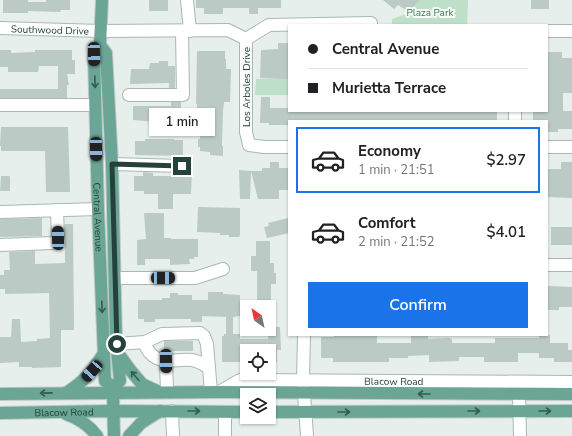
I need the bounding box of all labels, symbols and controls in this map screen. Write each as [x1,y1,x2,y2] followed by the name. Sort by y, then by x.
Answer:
[406,6,455,20] park label: Plaza Park
[11,22,89,39] street label: Southwood Drive
[332,39,439,59] text: Central Avenue
[88,42,100,66] car
[240,47,254,127] street label: Los Arboles Drive
[91,75,98,88] one-way arrow
[332,78,446,98] text: Murietta Terrace
[149,108,215,136] callout: 1 min
[165,113,199,131] text: 1 min
[90,137,102,161] car
[358,141,421,161] text: Economy
[310,142,346,178] icon: car
[486,150,526,170] text: $2.97
[173,157,191,175] route end
[358,161,434,179] text: 1 min · 21:51
[89,182,106,252] street label: Central Avenue
[358,213,415,233] text: Comfort
[310,214,346,250] icon: car
[486,222,526,242] text: $4.01
[52,226,64,250] car
[358,233,434,251] text: 2 min · 21:52
[151,272,175,284] car
[308,282,528,328] button: Confirm
[98,300,106,313] one-way arrow
[240,300,276,336] north arrow
[240,300,276,424] map controls
[108,335,126,353] route start
[240,344,276,380] button: locate
[160,349,172,373] car
[80,358,104,384] car
[130,371,140,381] one-way arrow
[364,375,424,389] street label: Blacow Road
[240,388,276,424] button: layers
[40,389,53,397] one-way arrow
[418,390,431,398] one-way arrow
[34,405,94,420] street label: Blacow Road
[187,407,200,415] one-way arrow
[467,407,480,415] one-way arrow
[538,407,551,415] one-way arrow
[337,408,350,416] one-way arrow

